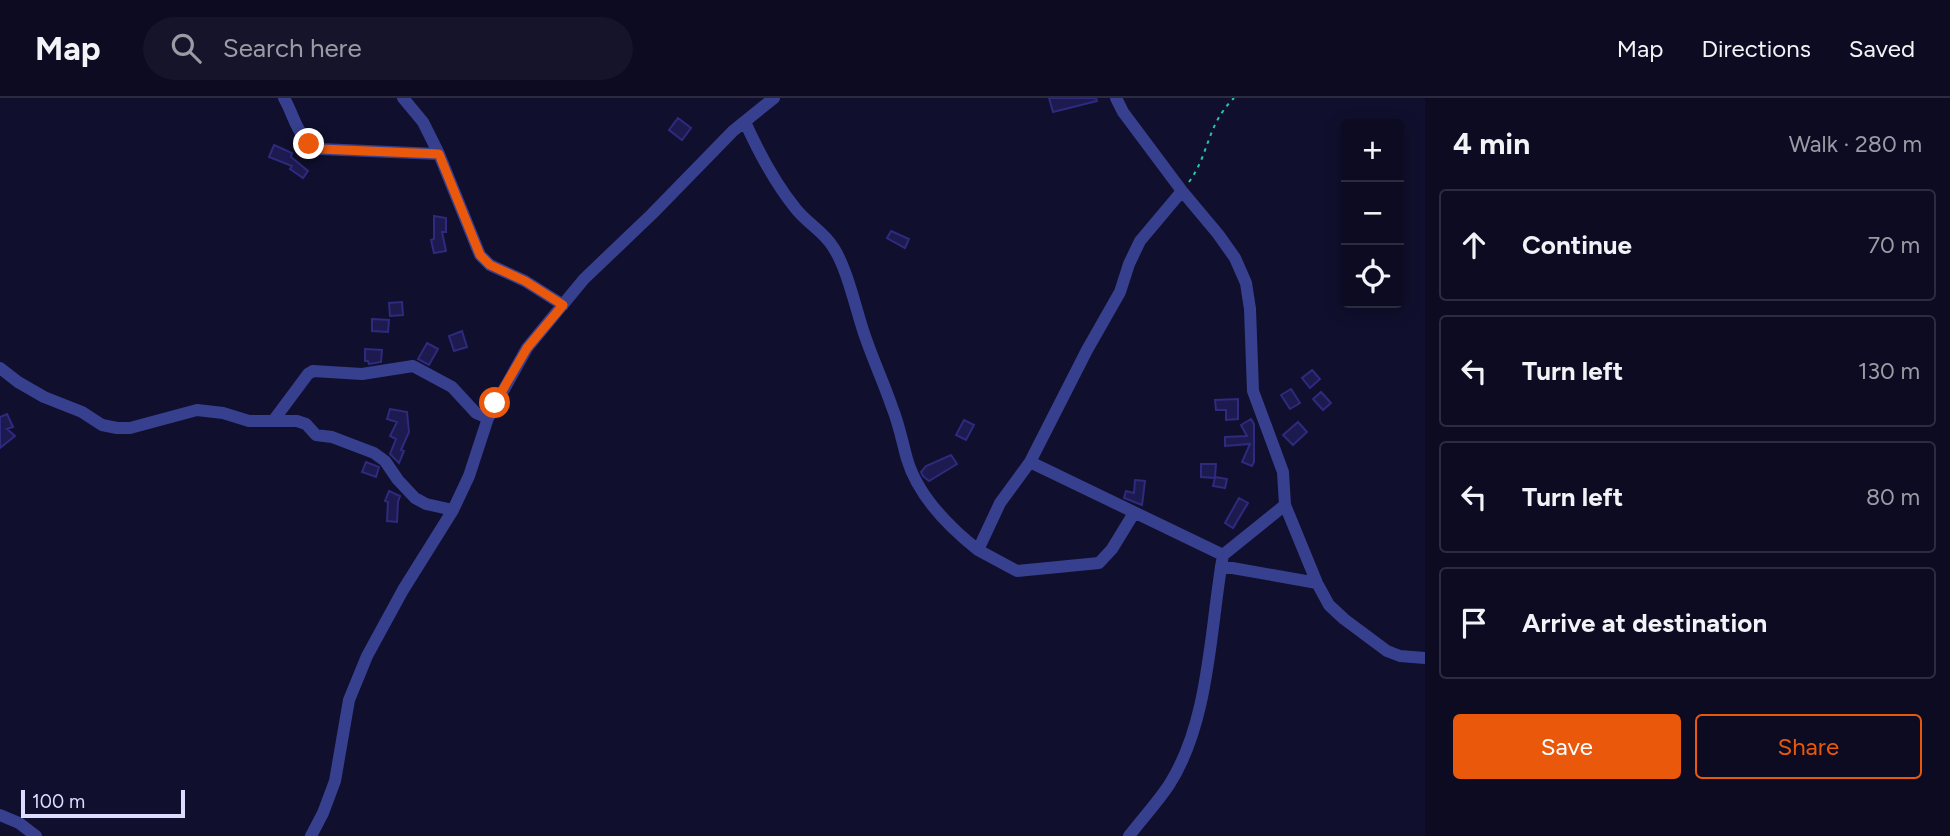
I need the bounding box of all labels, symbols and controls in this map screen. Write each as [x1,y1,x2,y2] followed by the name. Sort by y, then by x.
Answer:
[143,17,633,80] search box
[35,29,101,68] text: Map
[167,29,205,67] icon: search
[223,32,362,64] text: Search here
[1617,34,1663,63] text: Map
[1701,34,1811,63] text: Directions
[1849,34,1915,63] text: Saved
[1341,119,1404,308] map controls
[1341,119,1404,182] button: +
[1453,125,1530,162] text: 4 min
[293,128,324,159] route end
[1789,130,1922,158] text: Walk · 280 m
[1341,182,1404,245] button: −
[1455,226,1493,264] icon: ahead
[1522,229,1632,261] text: Continue
[1868,231,1920,259] text: 70 m
[1341,245,1404,308] button: locate
[1455,352,1493,390] icon: left
[1522,355,1623,387] text: Turn left
[1858,357,1920,385] text: 130 m
[479,387,510,418] route start
[1455,478,1493,516] icon: left
[1522,481,1623,513] text: Turn left
[1866,483,1920,511] text: 80 m
[1455,604,1493,642] icon: arrive
[1522,607,1767,639] text: Arrive at destination
[1453,714,1681,779] button: Save
[1695,714,1922,779] button: Share
[21,787,186,819] scale bar
[32,790,85,813] text: 100 m

